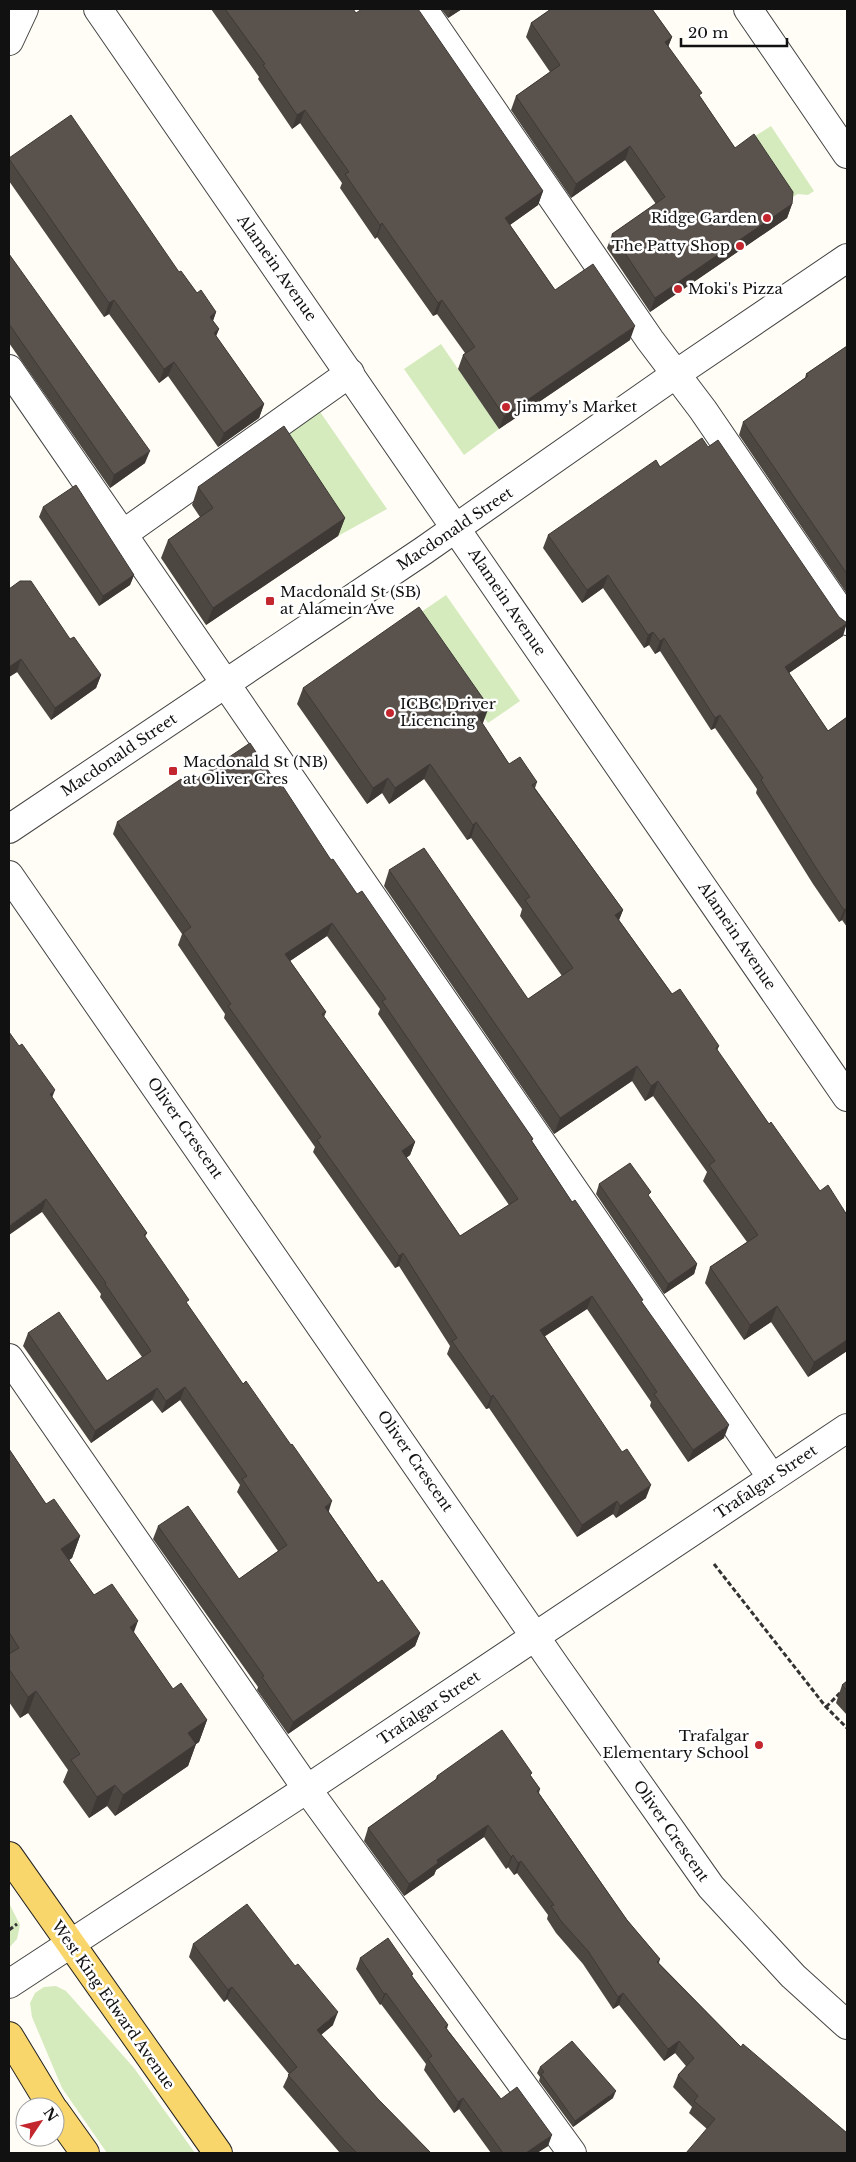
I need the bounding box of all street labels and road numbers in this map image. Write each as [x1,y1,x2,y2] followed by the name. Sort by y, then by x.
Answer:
[233,210,321,325] street label: Alamein Avenue
[393,483,517,574] street label: Macdonald Street
[464,543,550,659] street label: Alamein Avenue
[57,709,181,800] street label: Macdonald Street
[694,877,780,993] street label: Alamein Avenue
[143,1073,228,1182] street label: Oliver Crescent
[373,1406,458,1515] street label: Oliver Crescent
[711,1440,821,1523] street label: Trafalgar Street
[374,1666,484,1749] street label: Trafalgar Street
[629,1776,714,1885] street label: Oliver Crescent
[47,1916,179,2093] street label: West King Edward Avenue

